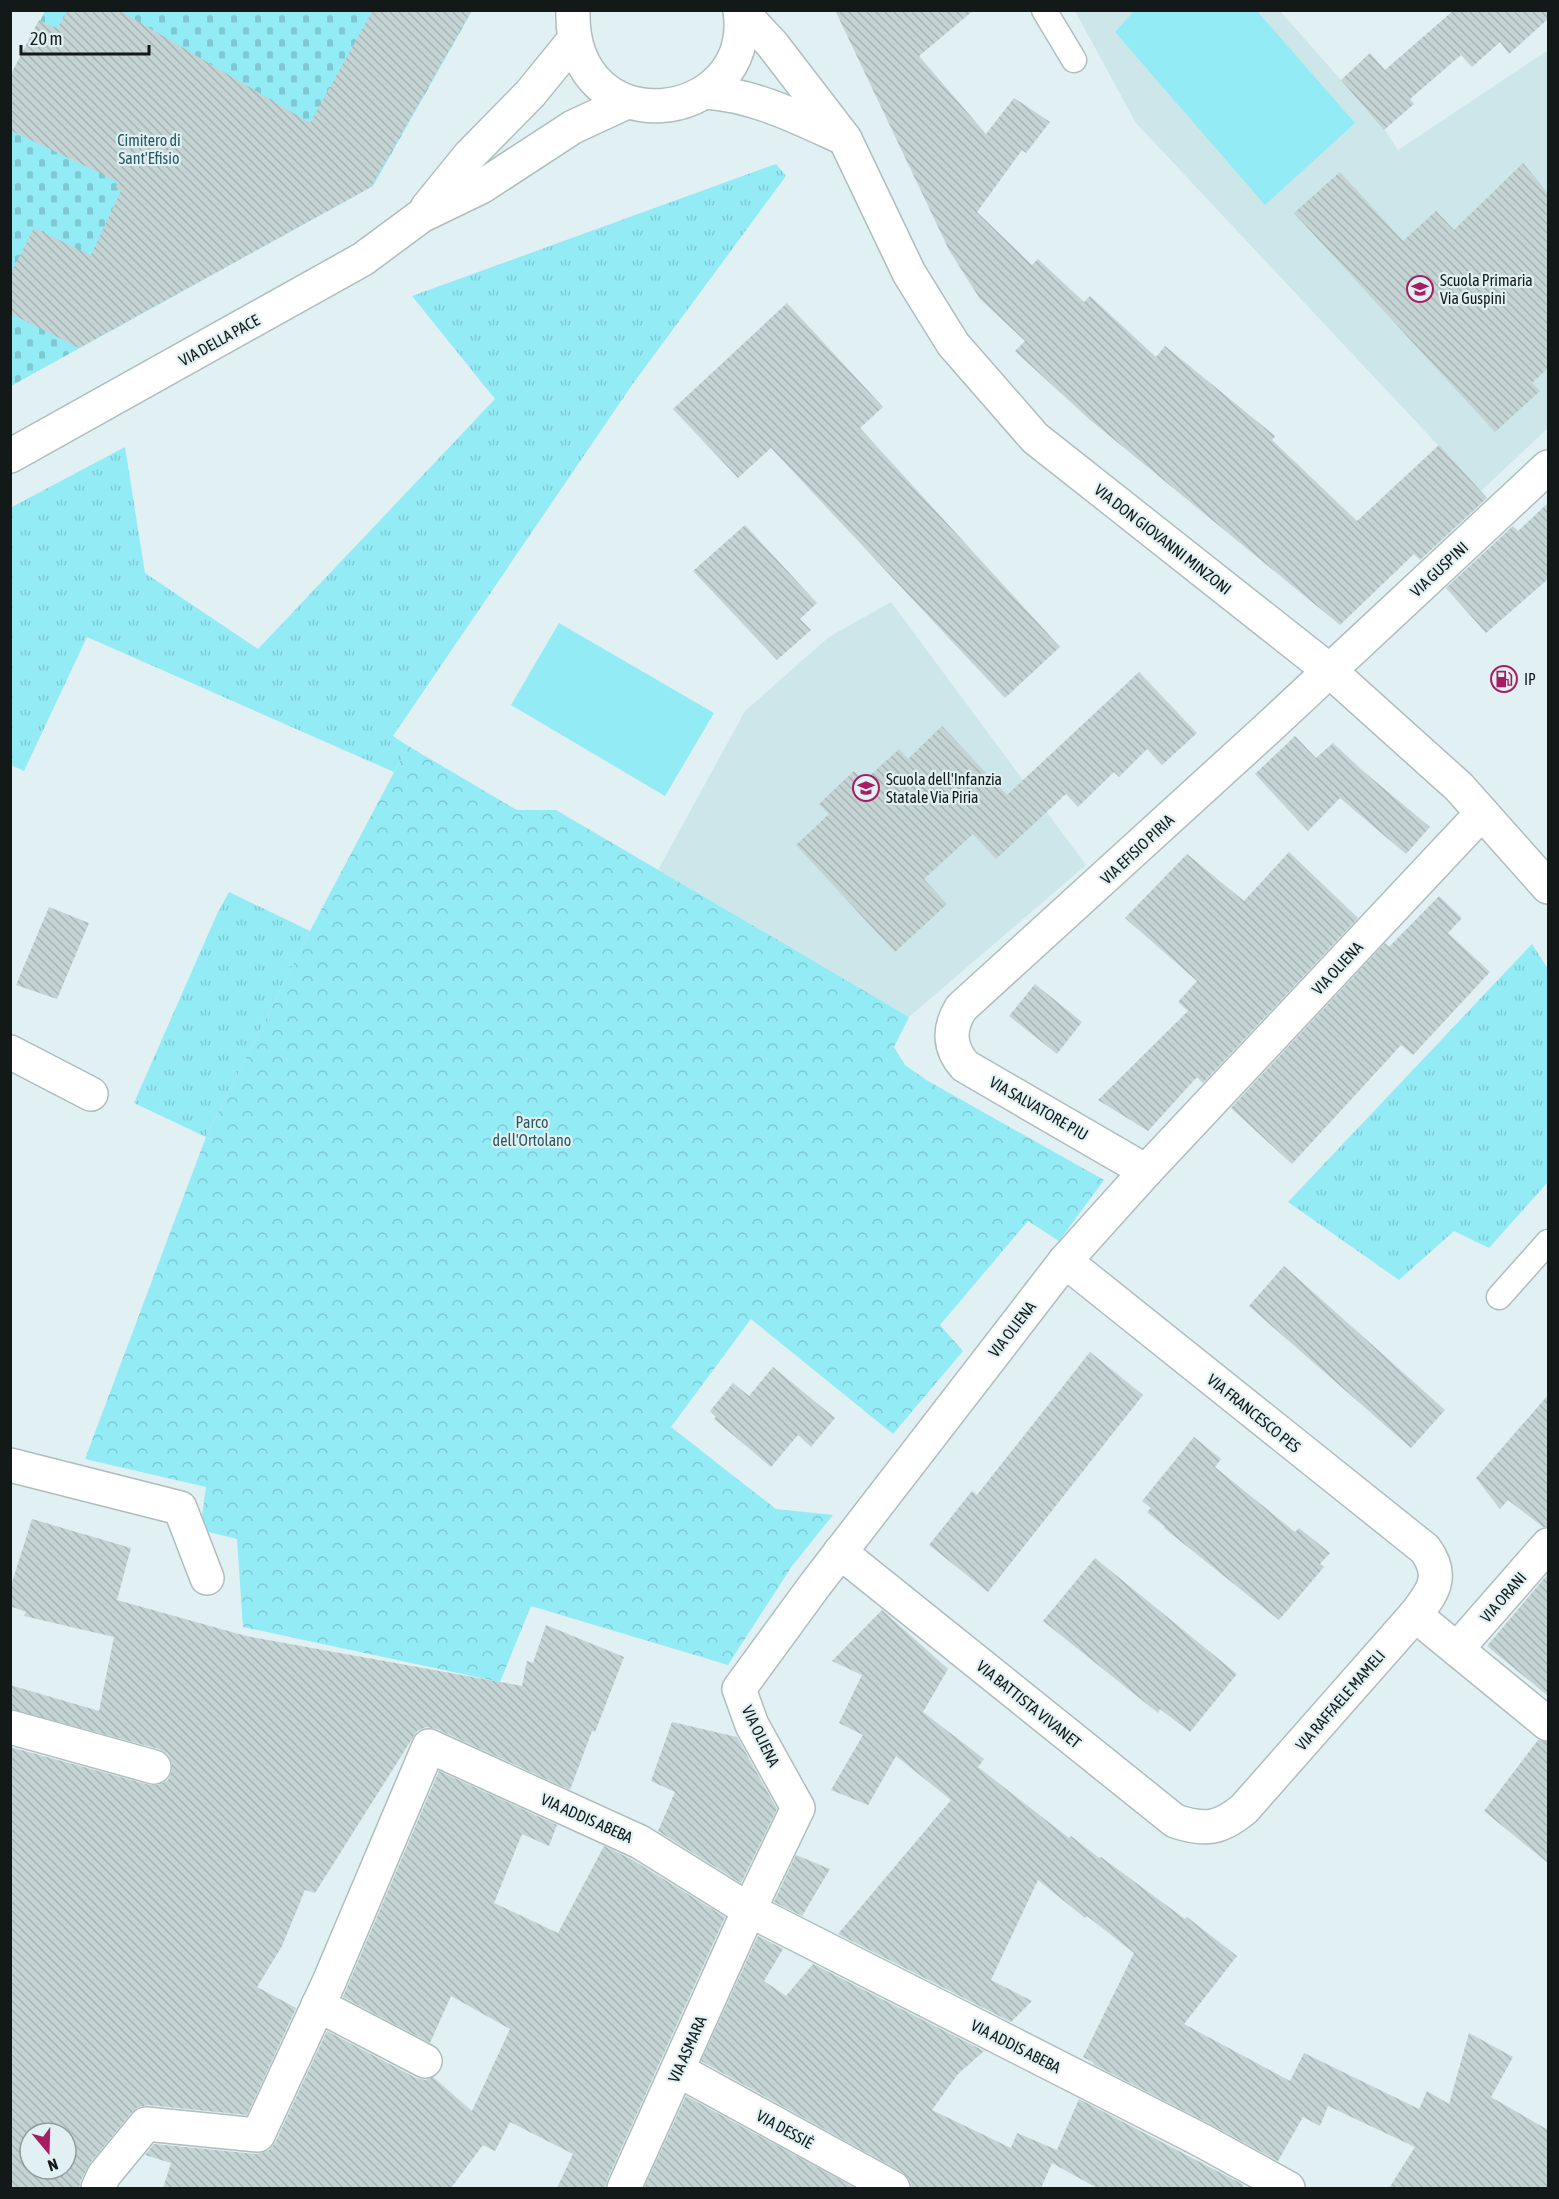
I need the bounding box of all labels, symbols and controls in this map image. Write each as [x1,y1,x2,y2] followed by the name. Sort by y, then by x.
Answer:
[21,18,148,56] scale bar
[30,28,62,49] text: 20 m
[117,131,181,167] park label: Cimitero di Sant'Efisio
[1440,271,1533,308] place label: Scuola Primaria Via Guspini
[1405,274,1435,304] school or university icon: Scuola Primaria Via Guspini
[176,310,263,369] street label: VIA DELLA PACE
[1091,480,1235,598] street label: VIA DON GIOVANNI MINZONI
[1407,538,1471,600] street label: VIA GUSPINI
[1489,664,1519,694] fuel station icon: IP
[1524,670,1536,688] place label: IP
[886,770,1002,806] place label: Scuola dell'Infanzia Statale Via Piria
[851,773,881,803] school or university icon: Scuola dell'Infanzia Statale Via Piria
[1097,810,1177,887] street label: VIA EFISIO PIRIA
[1308,938,1366,998] street label: VIA OLIENA
[986,1072,1092,1144] street label: VIA SALVATORE PIU
[493,1113,571,1149] park label: Parco dell'Ortolano
[985,1297,1039,1360] street label: VIA OLIENA
[1204,1370,1304,1456] street label: VIA FRANCESCO PES
[1476,1568,1530,1626] street label: VIA ORANI
[1292,1646,1388,1754] street label: VIA RAFFAELE MAMELI
[973,1657,1085,1751] street label: VIA BATTISTA VIVANET
[739,1703,784,1770] street label: VIA OLIENA
[538,1790,636,1846] street label: VIA ADDIS ABEBA
[664,2013,710,2085] street label: VIA ASMARA
[968,2016,1064,2076] street label: VIA ADDIS ABEBA
[753,2106,817,2152] street label: VIA DESSIÈ
[18,2121,78,2181] north arrow
[45,2155,60,2175] text: N

